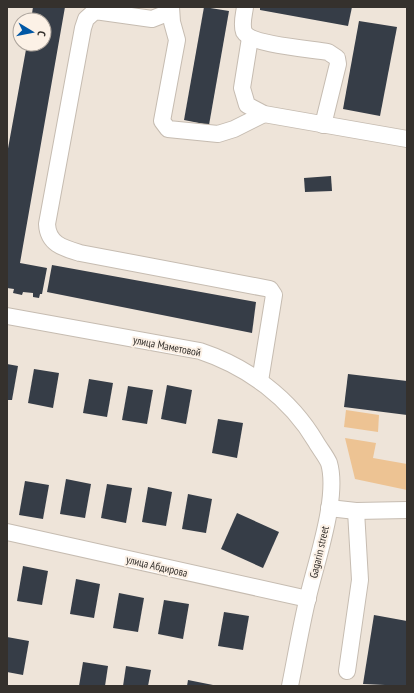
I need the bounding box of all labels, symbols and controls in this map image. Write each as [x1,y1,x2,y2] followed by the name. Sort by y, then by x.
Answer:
[12,12,52,52] north arrow
[35,30,49,37] text: С
[132,333,202,359] street label: улица Маметовой
[306,524,332,580] street label: Gagarin street
[125,552,189,580] street label: улица Абдирова

